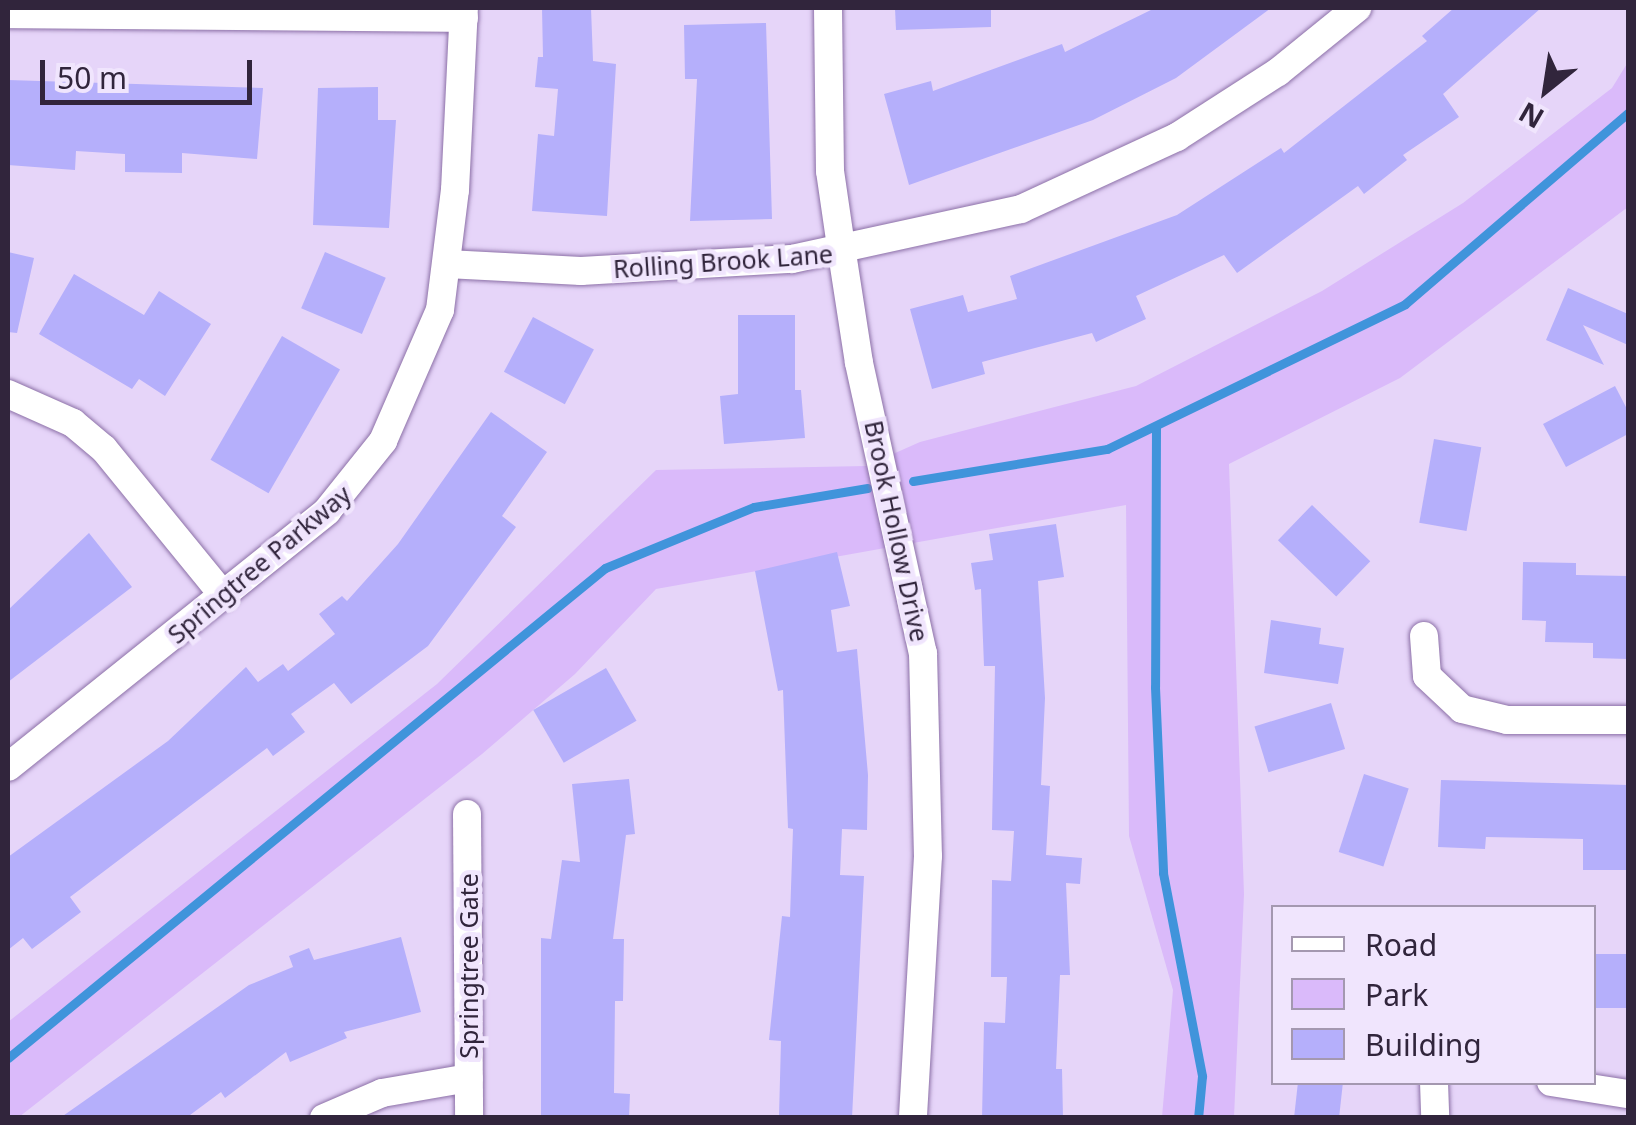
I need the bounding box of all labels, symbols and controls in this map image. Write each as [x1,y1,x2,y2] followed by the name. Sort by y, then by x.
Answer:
[45,40,258,102] scale bar
[1496,40,1596,140] north arrow
[57,57,127,98] text: 50 m
[1512,94,1550,138] text: N
[612,238,834,284] street label: Rolling Brook Lane
[859,418,935,644] street label: Brook Hollow Drive
[161,479,357,649] street label: Springtree Parkway
[453,873,483,1059] street label: Springtree Gate
[1271,905,1596,1085] legend
[1365,924,1437,965] text: Road
[1365,974,1428,1015] text: Park
[1365,1024,1482,1065] text: Building

